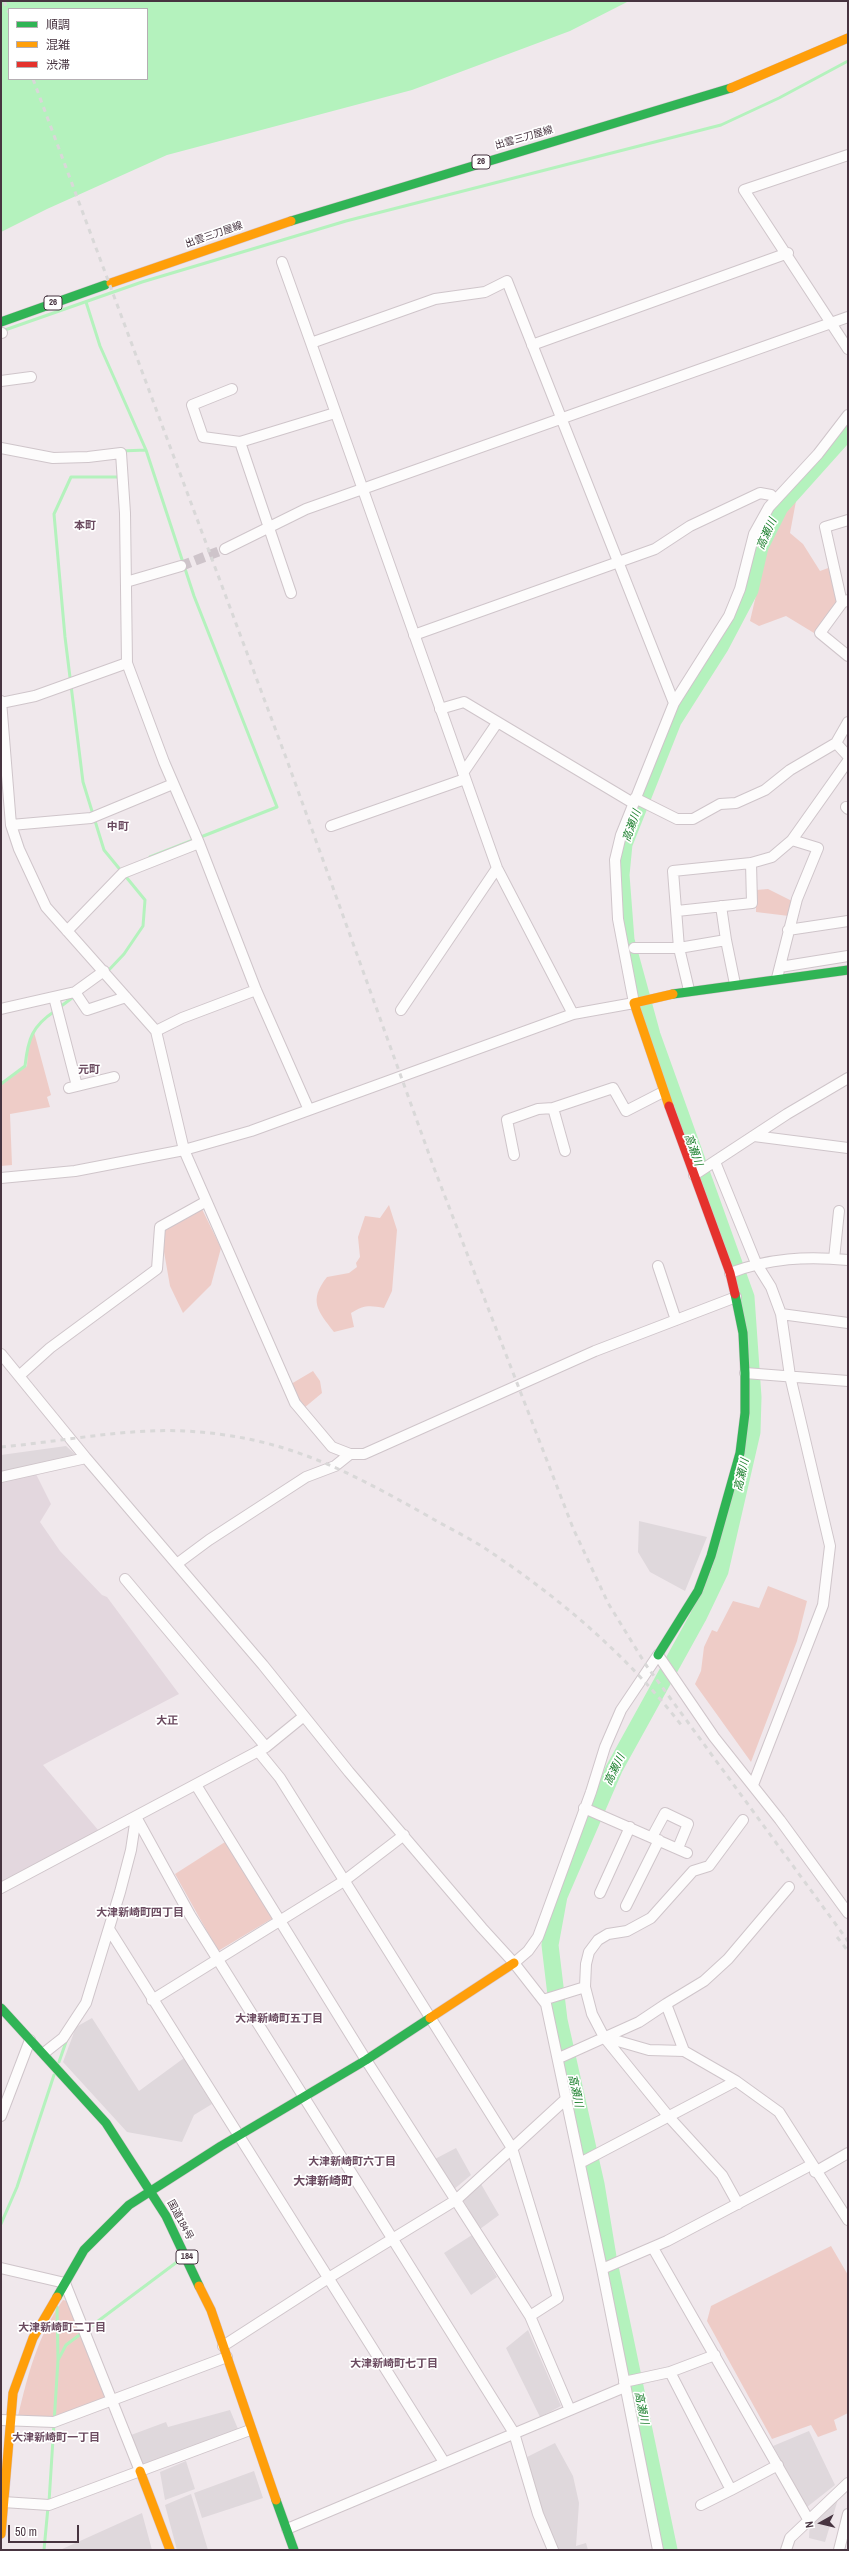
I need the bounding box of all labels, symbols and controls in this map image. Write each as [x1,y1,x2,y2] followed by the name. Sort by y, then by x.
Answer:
[8,8,148,80] legend
[46,17,70,33] text: 順調
[46,37,70,53] text: 混雑
[46,57,70,73] text: 渋滞
[494,124,554,152] street label: 出雲三刀屋線
[472,155,490,169] road number: 26
[184,220,244,250] street label: 出雲三刀屋線
[44,296,62,310] road number: 26
[754,516,780,552] water label: 高瀬川
[74,519,96,533] district label: 本町
[620,808,644,844] water label: 高瀬川
[107,820,129,834] district label: 中町
[78,1063,100,1077] district label: 元町
[681,1132,705,1168] water label: 高瀬川
[732,1457,752,1493] water label: 高瀬川
[156,1714,178,1728] district label: 大正
[602,1752,628,1788] water label: 高瀬川
[96,1906,184,1920] district label: 大津新崎町四丁目
[235,2012,323,2026] district label: 大津新崎町五丁目
[565,2073,585,2109] water label: 高瀬川
[308,2155,396,2169] district label: 大津新崎町六丁目
[293,2175,353,2189] district label: 大津新崎町
[164,2198,196,2242] street label: 国道184号
[176,2250,198,2264] road number: 184
[18,2321,106,2335] district label: 大津新崎町二丁目
[350,2357,438,2371] district label: 大津新崎町七丁目
[631,2391,651,2425] water label: 高瀬川
[12,2431,100,2445] district label: 大津新崎町一丁目
[801,2503,841,2543] north arrow
[10,2517,81,2543] scale bar
[802,2520,817,2529] text: N
[15,2524,37,2540] text: 50 m

